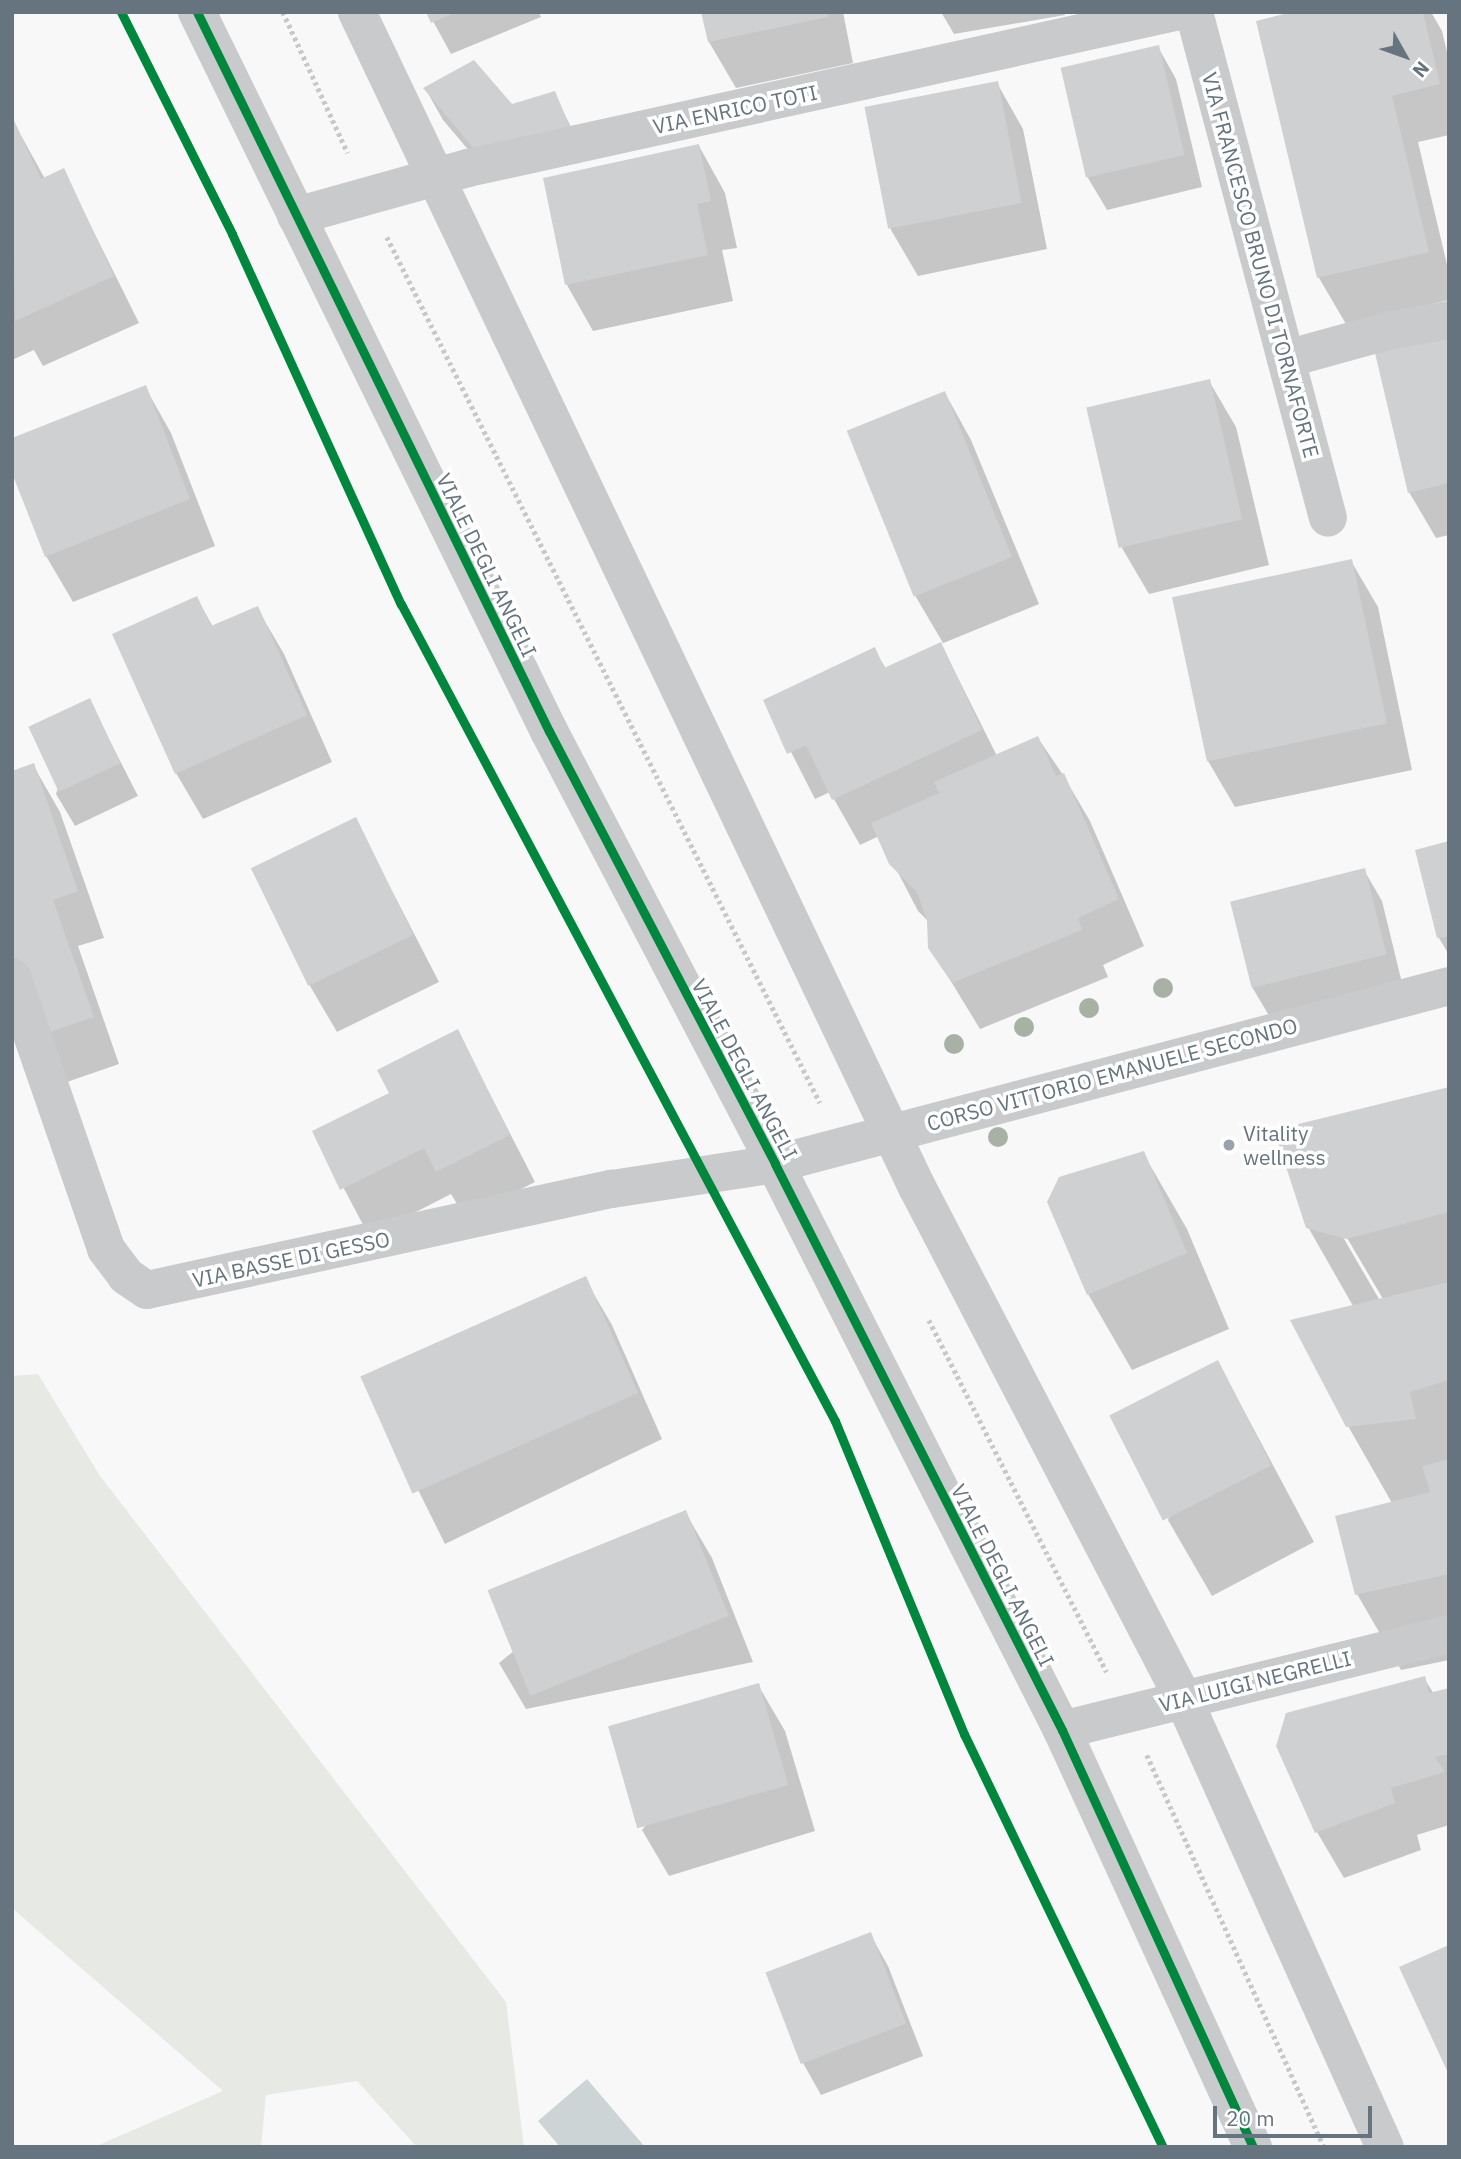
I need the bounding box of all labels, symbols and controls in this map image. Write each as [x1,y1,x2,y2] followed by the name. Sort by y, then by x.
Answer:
[1370,21,1440,91] north arrow
[1407,57,1435,82] text: N
[1197,69,1325,461] street label: VIA FRANCESCO BRUNO DI TORNAFORTE
[650,79,820,139] street label: VIA ENRICO TOTI
[432,469,542,661] street label: VIALE DEGLI ANGELI
[687,974,803,1164] street label: VIALE DEGLI ANGELI
[924,1012,1300,1136] street label: CORSO VITTORIO EMANUELE SECONDO
[1243,1120,1326,1170] place label: Vitality wellness
[1221,1137,1237,1153] marker: Vitality wellness
[190,1226,392,1292] street label: VIA BASSE DI GESSO
[946,1480,1060,1670] street label: VIALE DEGLI ANGELI
[1156,1645,1354,1717] street label: VIA LUIGI NEGRELLI
[1216,2092,1375,2136] scale bar
[1226,2104,1275,2132] text: 20 m

